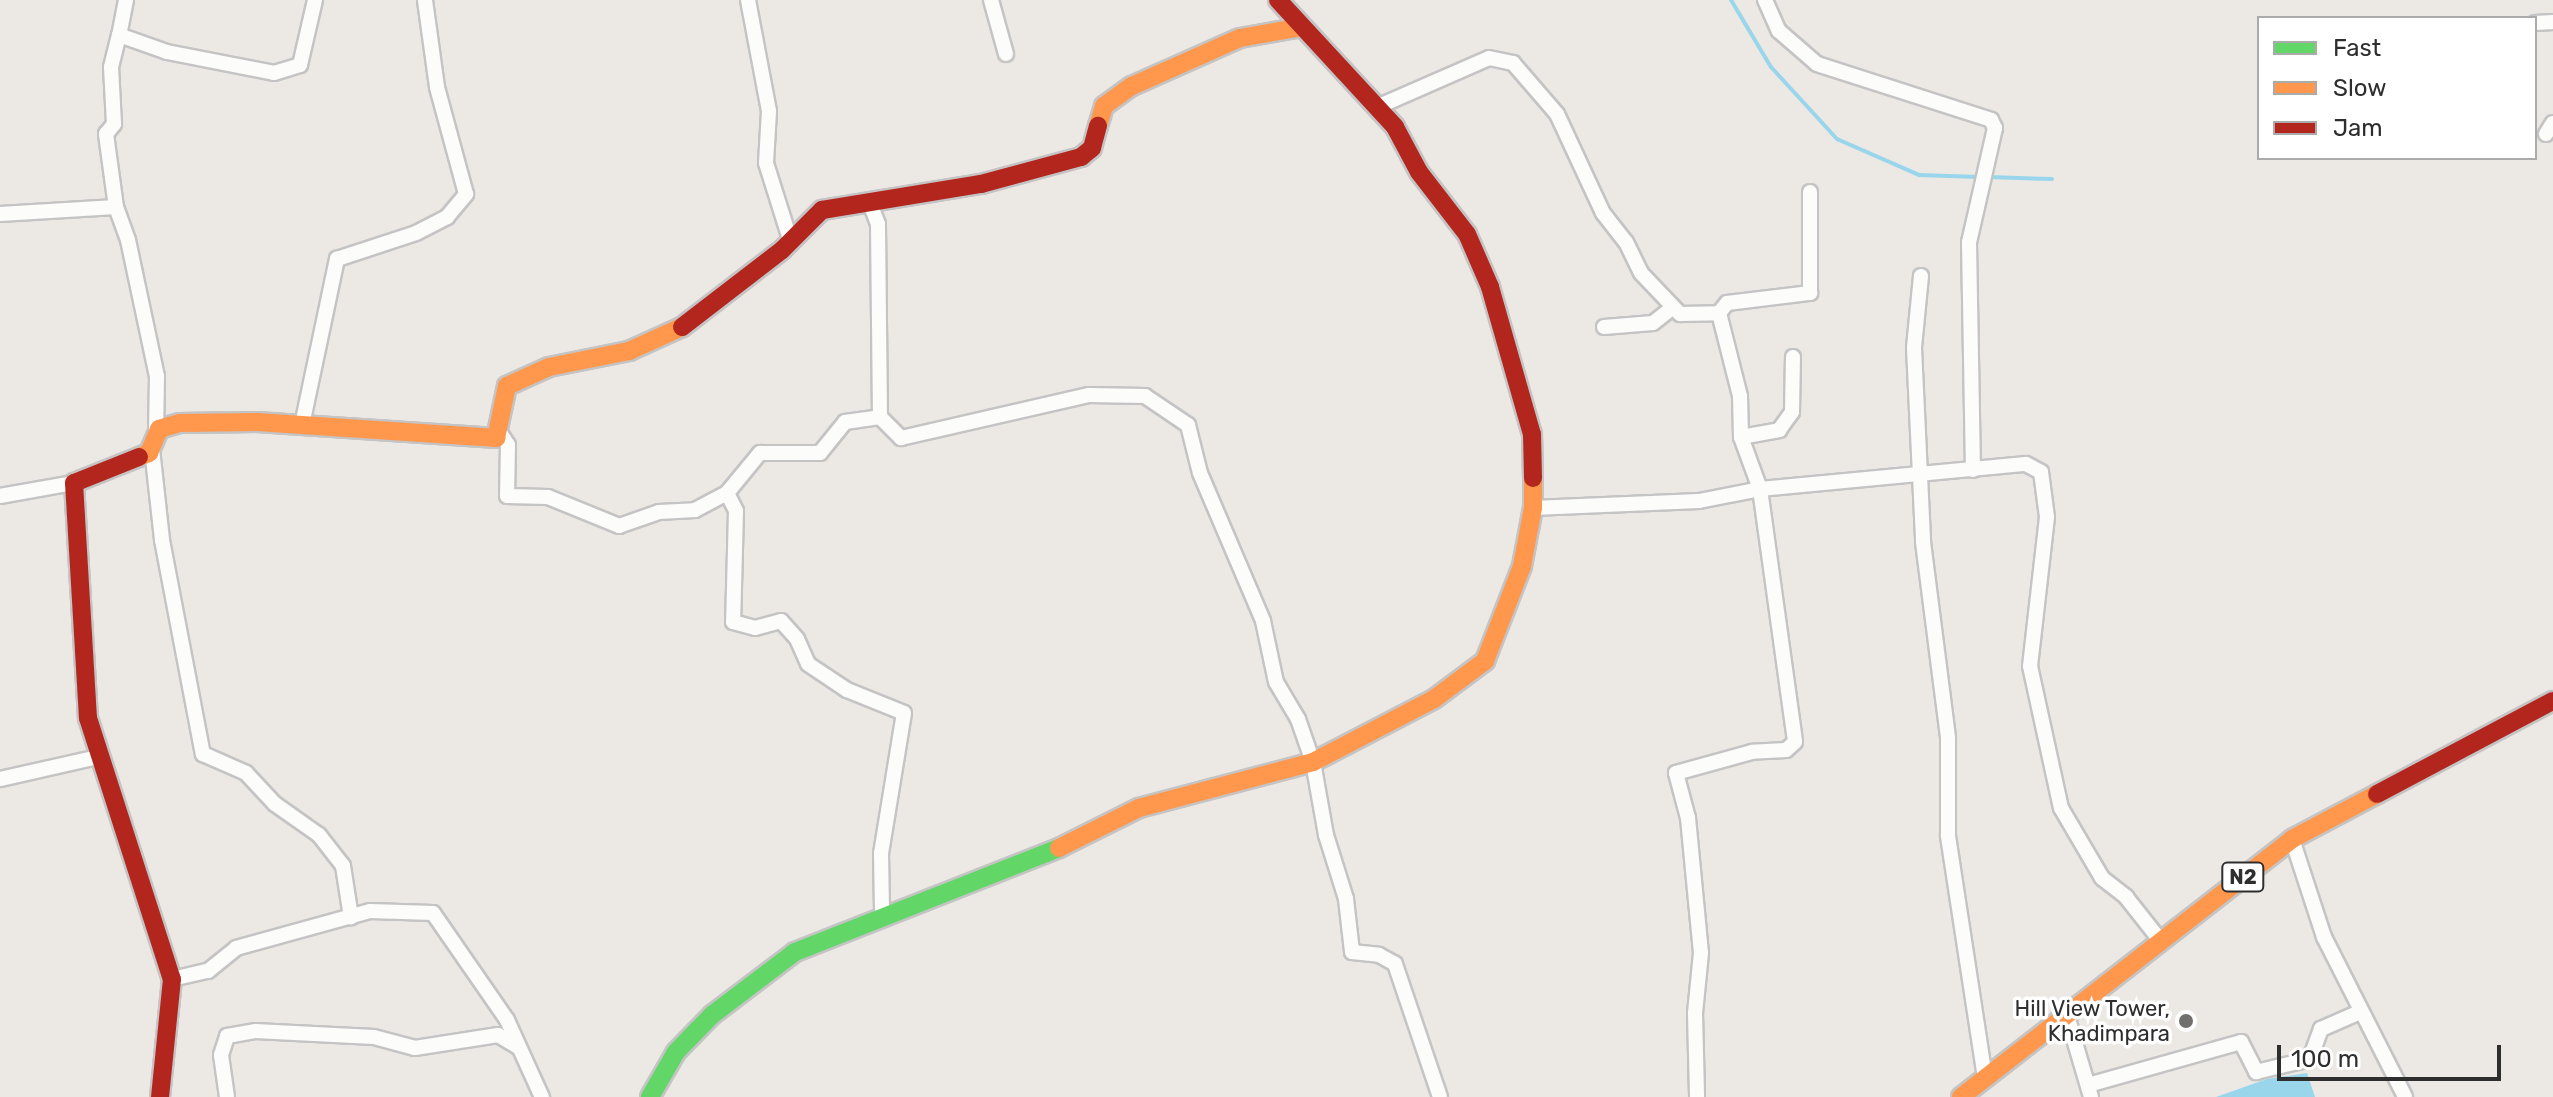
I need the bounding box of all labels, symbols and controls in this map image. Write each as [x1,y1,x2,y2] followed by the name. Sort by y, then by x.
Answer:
[2257,16,2537,160] legend
[2333,34,2381,62] text: Fast
[2333,74,2386,102] text: Slow
[2333,114,2383,142] text: Jam
[2221,861,2265,893] road number: N2
[2013,995,2170,1046] place label: Hill View Tower, Khadimpara
[2177,1012,2195,1030] marker: Hill View Tower, Khadimpara
[2281,1029,2505,1079] scale bar
[2291,1045,2359,1073] text: 100 m

